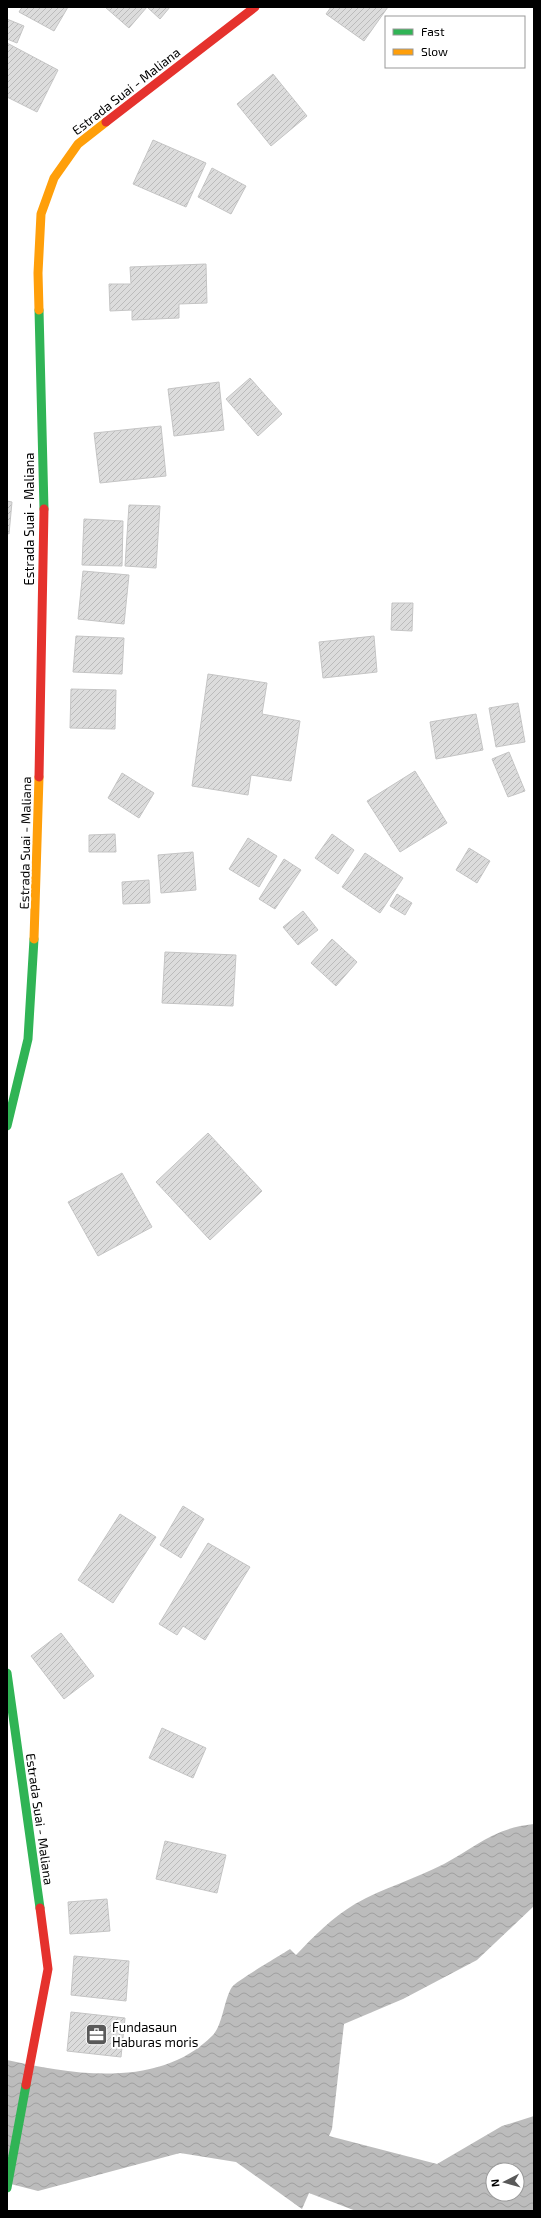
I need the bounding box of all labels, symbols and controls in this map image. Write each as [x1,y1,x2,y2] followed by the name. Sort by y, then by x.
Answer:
[385,16,525,68] legend
[421,24,445,38] text: Fast
[69,44,183,138] street label: Estrada Suai - Maliana
[421,44,448,58] text: Slow
[21,453,37,585] street label: Estrada Suai - Maliana
[16,776,34,910] street label: Estrada Suai - Maliana
[23,1752,57,1886] street label: Estrada Suai - Maliana
[112,2019,198,2050] place label: Fundasaun Haburas moris
[83,2021,109,2047] office icon: Fundasaun Haburas moris
[485,2162,525,2202] north arrow
[488,2178,501,2188] text: N

